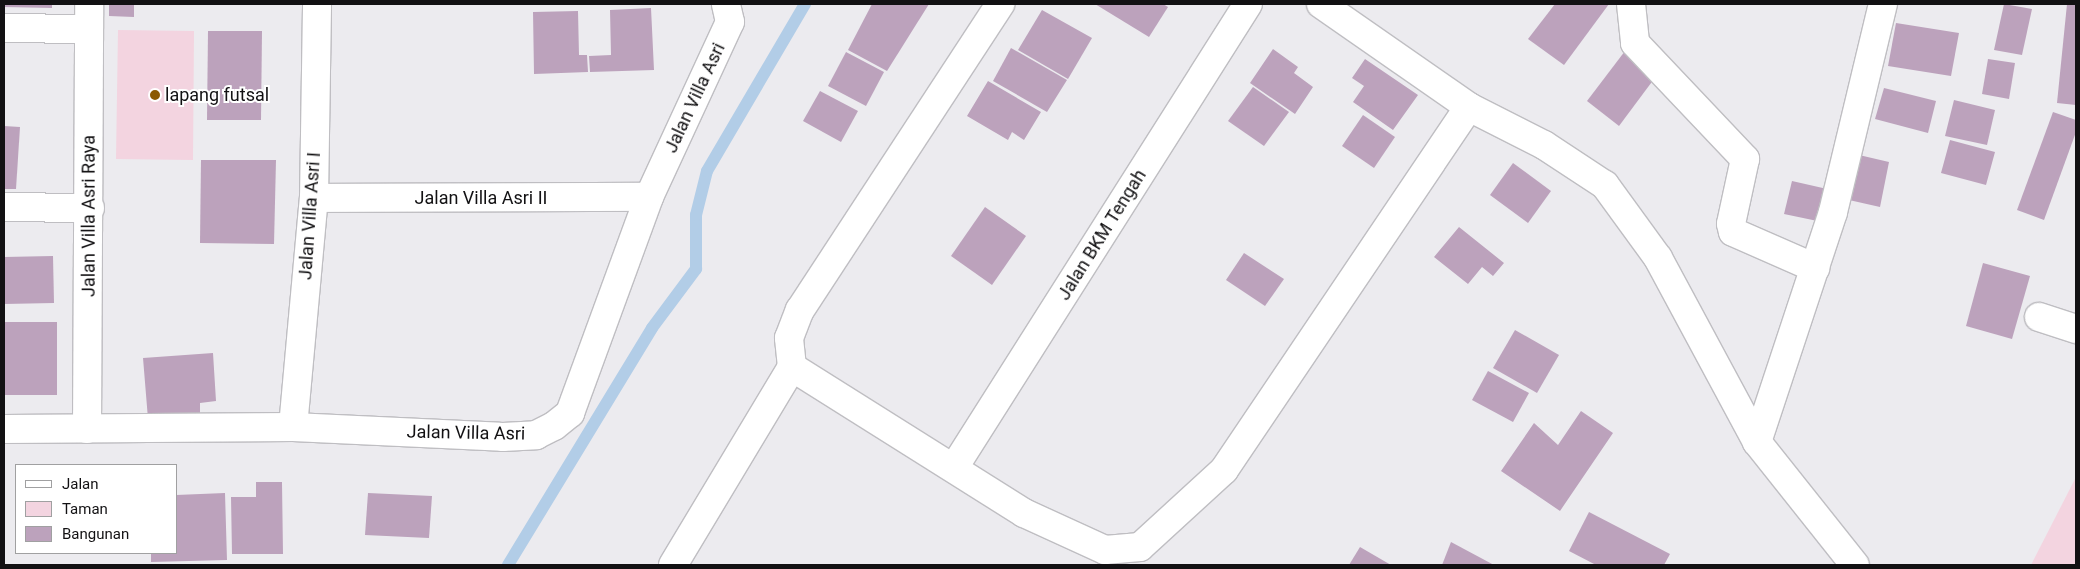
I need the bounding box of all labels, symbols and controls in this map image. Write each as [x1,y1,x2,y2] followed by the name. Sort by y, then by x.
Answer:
[660,40,730,156] street label: Jalan Villa Asri
[165,84,269,106] place label: lapang futsal
[149,89,161,101] marker: lapang futsal
[78,135,100,297] street label: Jalan Villa Asri Raya
[295,151,325,281] street label: Jalan Villa Asri I
[1053,166,1151,304] street label: Jalan BKM Tengah
[415,187,547,209] street label: Jalan Villa Asri II
[406,421,526,445] street label: Jalan Villa Asri
[15,464,178,554] legend
[62,475,99,493] text: Jalan
[62,500,108,518] text: Taman
[62,525,129,543] text: Bangunan

